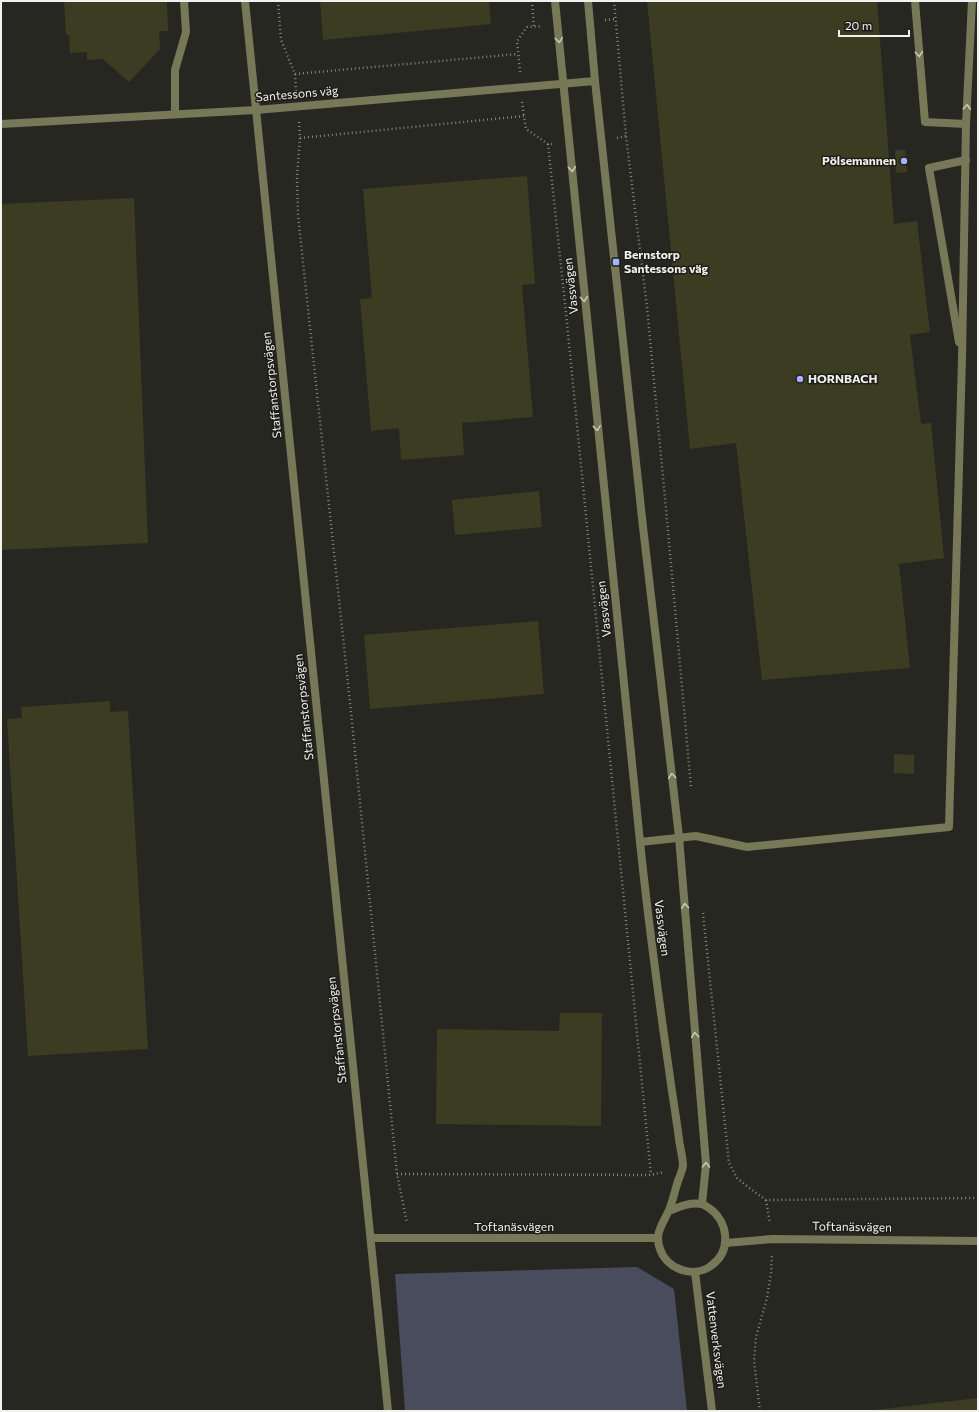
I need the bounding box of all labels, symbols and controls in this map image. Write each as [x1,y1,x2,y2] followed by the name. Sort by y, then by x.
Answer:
[839,12,909,38] scale bar
[845,18,872,32] text: 20 m
[554,37,563,43] one-way arrow
[915,51,924,57] one-way arrow
[255,82,339,104] street label: Santessons väg
[963,104,972,110] one-way arrow
[822,153,896,167] place label: Pölsemannen
[899,156,909,166] marker: Pölsemannen
[567,166,576,172] one-way arrow
[624,247,709,275] place label: Bernstorp Santessons väg
[560,257,580,315] street label: Vassvägen
[611,257,621,267] marker: Bernstorp Santessons väg
[579,296,588,302] one-way arrow
[258,331,284,439] street label: Staffanstorpsvägen
[808,371,877,385] place label: HORNBACH
[795,374,805,384] marker: HORNBACH
[592,425,601,431] one-way arrow
[593,580,613,638] street label: Vassvägen
[290,653,316,761] street label: Staffanstorpsvägen
[668,773,677,780] one-way arrow
[653,899,673,957] street label: Vassvägen
[680,903,689,909] one-way arrow
[323,976,349,1084] street label: Staffanstorpsvägen
[691,1032,700,1038] one-way arrow
[701,1162,710,1168] one-way arrow
[812,1218,892,1234] street label: Toftanäsvägen
[474,1219,554,1233] street label: Toftanäsvägen
[704,1291,730,1389] street label: Vattenverksvägen

